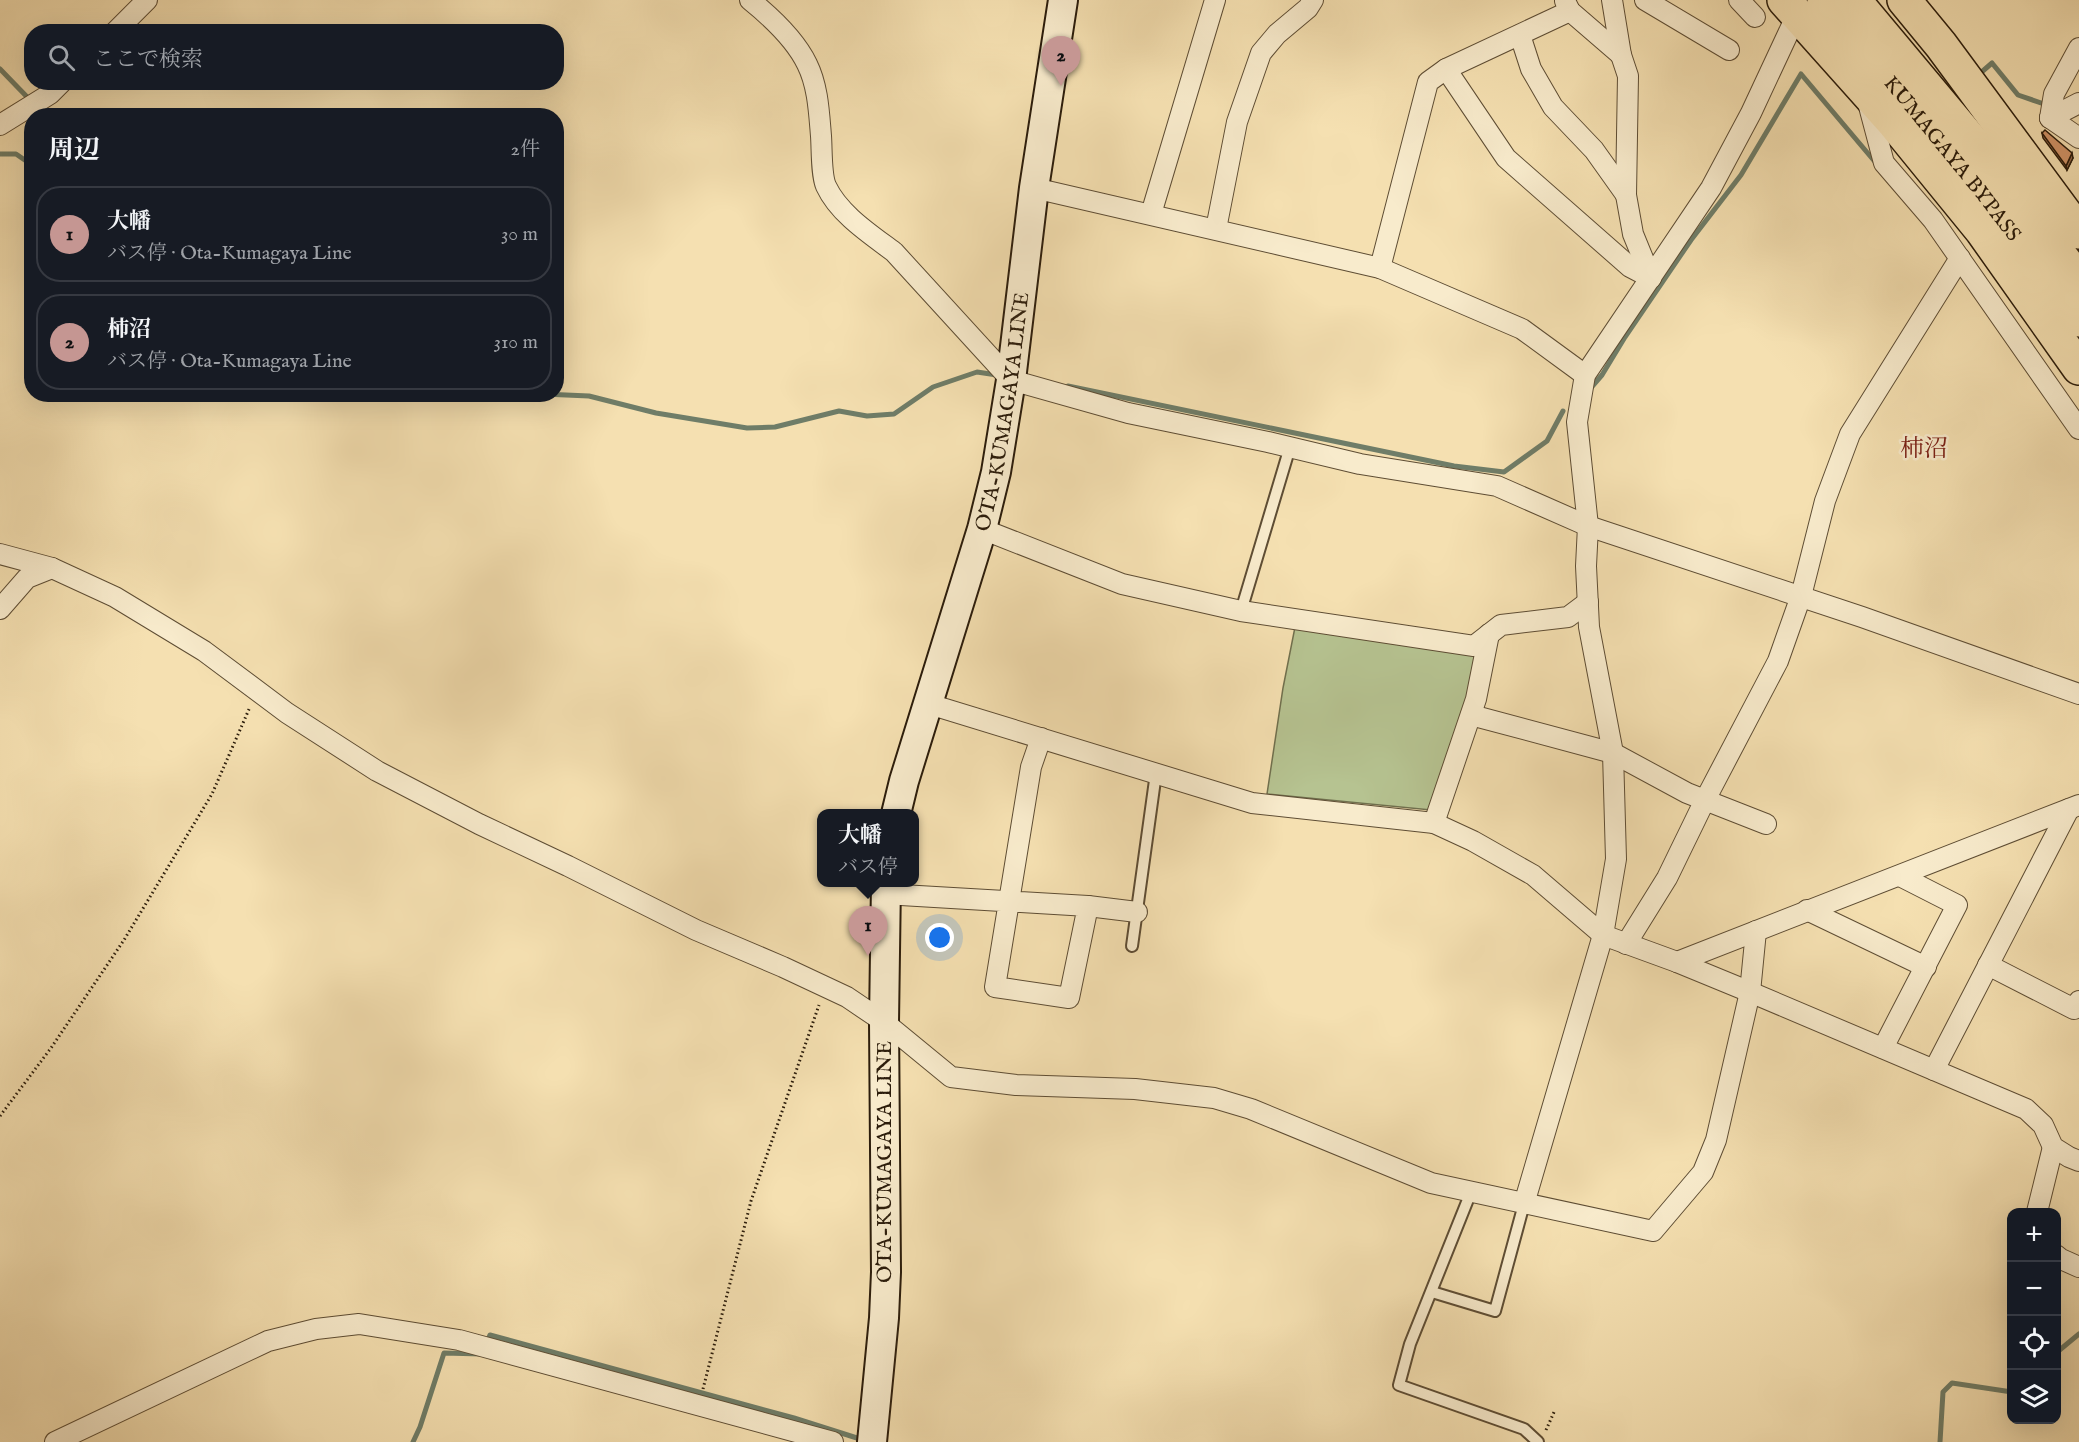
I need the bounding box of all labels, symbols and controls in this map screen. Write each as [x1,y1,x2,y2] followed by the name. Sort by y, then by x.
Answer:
[24,24,564,90] search box
[1042,36,1080,86] pin: 2
[45,41,78,74] icon: search
[93,46,203,74] text: ここで検索
[1877,71,2026,247] street label: KUMAGAYA BYPASS
[48,134,100,167] text: 周辺
[511,137,540,162] text: 2件
[107,208,151,236] text: 大幡
[66,222,73,247] text: 1
[501,222,538,247] text: 30 m
[107,241,352,266] text: バス停 · Ota-Kumagaya Line
[970,291,1036,534] street label: OTA-KUMAGAYA LINE
[107,316,151,344] text: 柿沼
[65,330,74,355] text: 2
[494,330,538,355] text: 310 m
[107,349,352,374] text: バス停 · Ota-Kumagaya Line
[1900,434,1948,465] district label: 柿沼
[817,809,919,887] popup
[838,822,882,850] text: 大幡
[838,855,898,880] text: バス停
[848,906,888,956] pin: 1
[925,923,954,952] your location
[872,1041,899,1283] street label: OTA-KUMAGAYA LINE
[2007,1208,2061,1424] map controls
[2007,1208,2061,1262] button: +
[2007,1262,2061,1316] button: −
[2007,1316,2061,1370] button: locate
[2007,1370,2061,1424] button: layers

